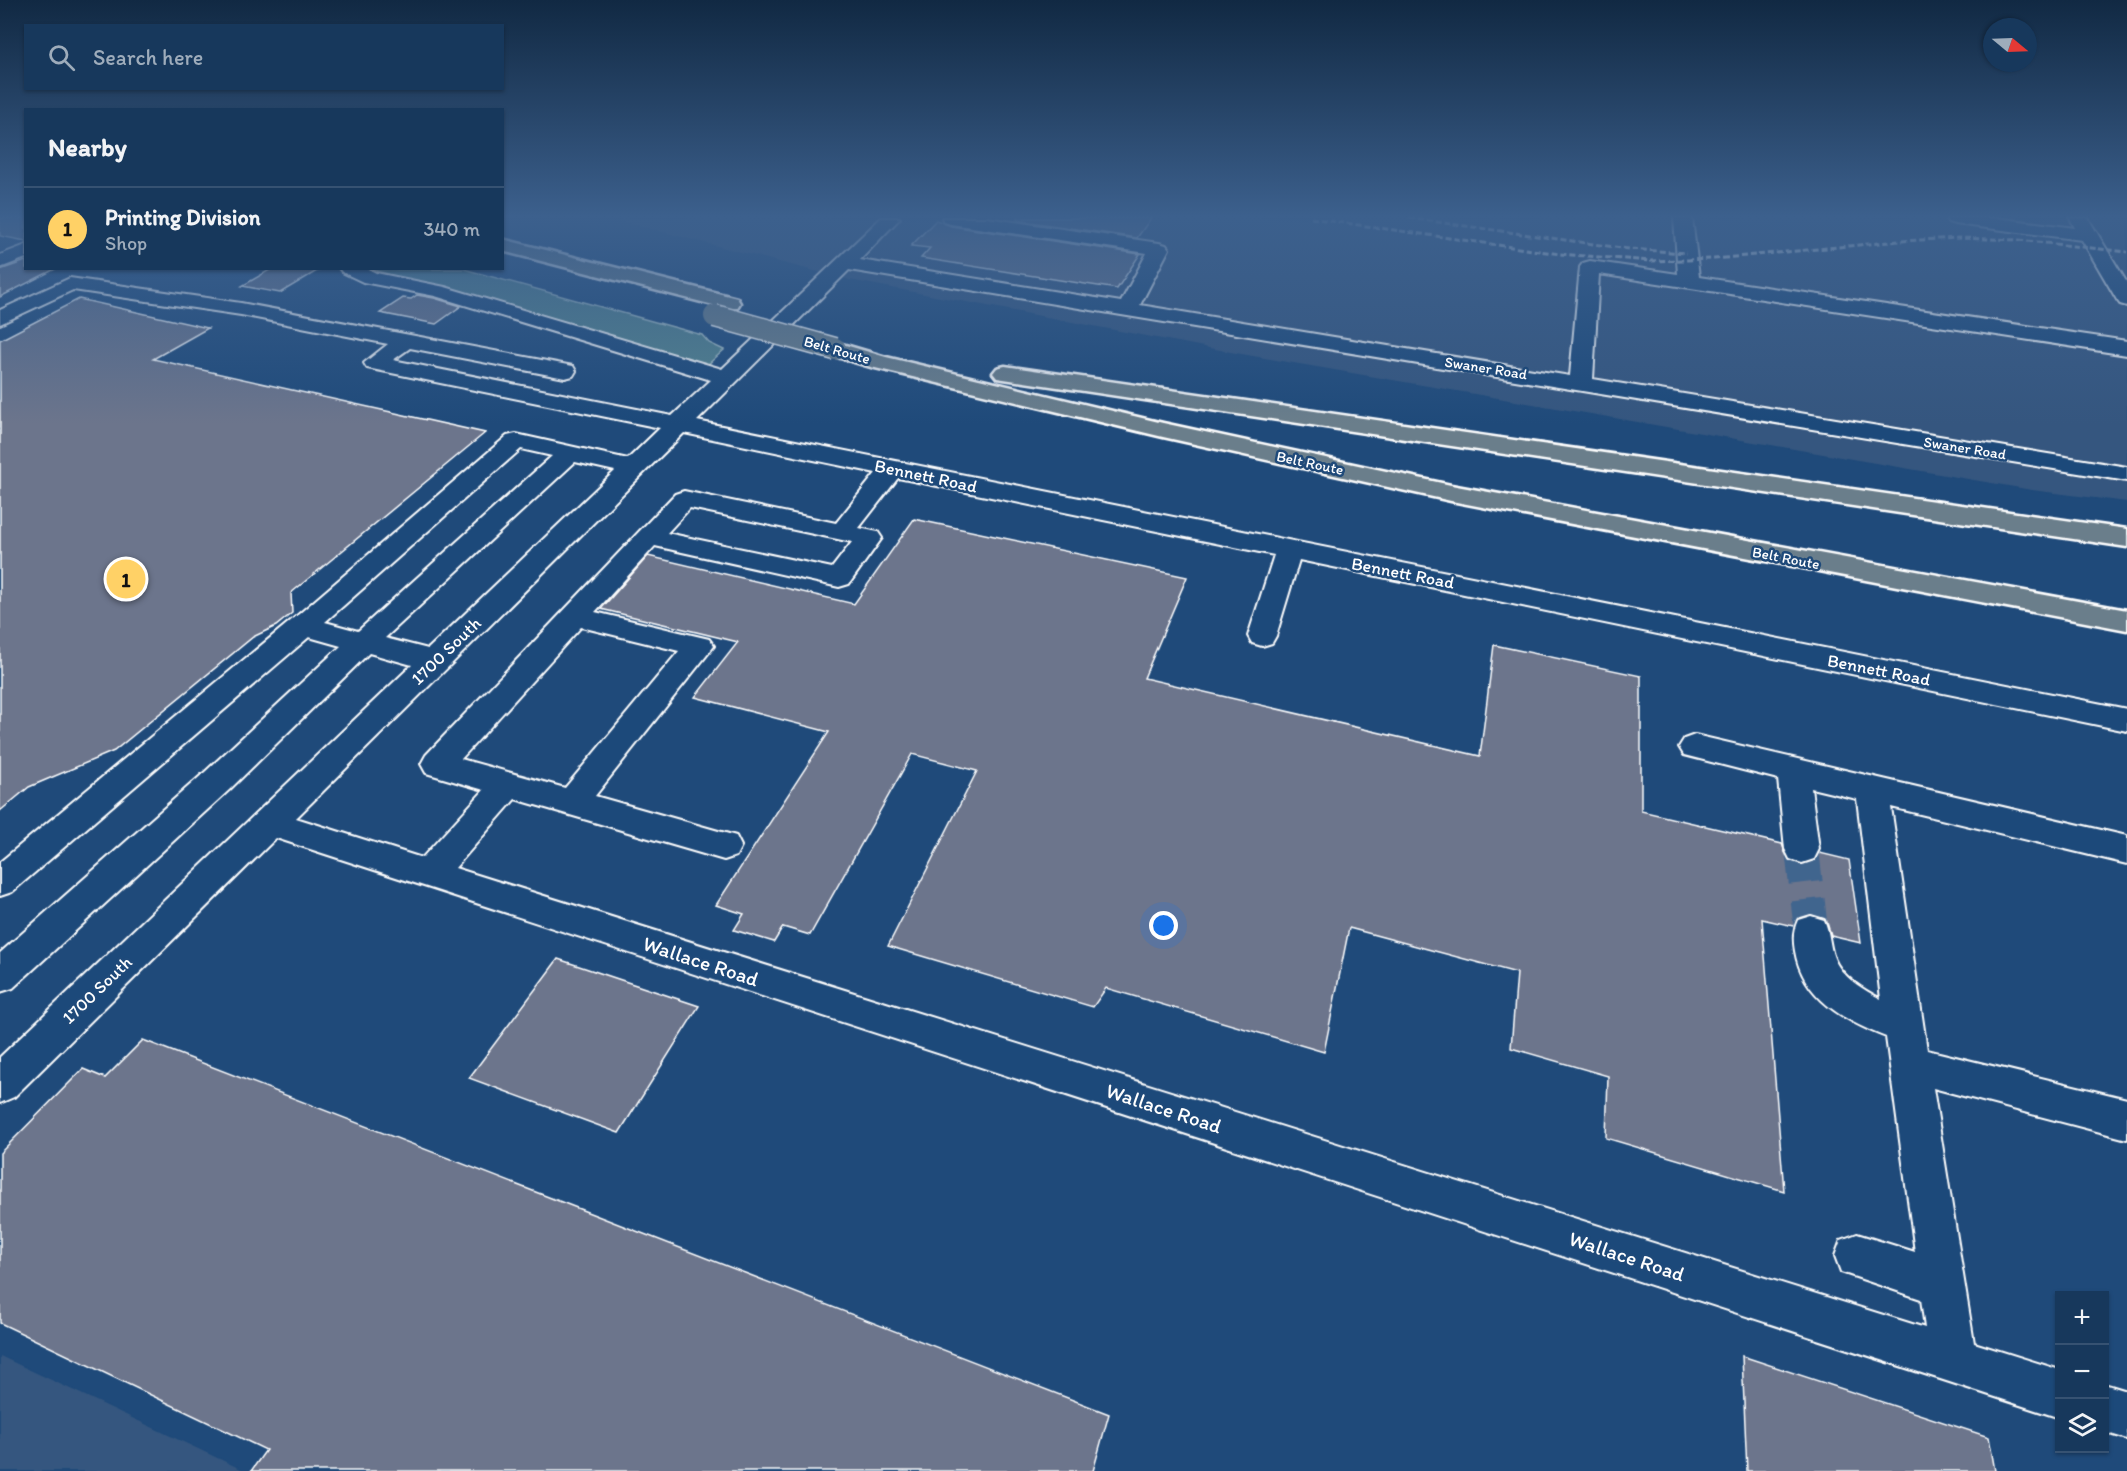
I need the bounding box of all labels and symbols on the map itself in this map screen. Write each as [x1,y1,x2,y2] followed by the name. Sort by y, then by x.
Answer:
[1983,18,2037,72] north arrow
[802,332,872,368] street label: Belt Route
[1443,353,1529,384] street label: Swaner Road
[1922,433,2008,464] street label: Swaner Road
[1275,447,1345,479] street label: Belt Route
[872,454,980,498] street label: Bennett Road
[1751,543,1821,573] street label: Belt Route
[1349,552,1457,594] street label: Bennett Road
[106,556,146,602] pin: 1
[406,612,486,690] street label: 1700 South
[1825,649,1933,691] street label: Bennett Road
[1149,911,1178,940] your location
[640,931,762,992] street label: Wallace Road
[57,951,137,1029] street label: 1700 South
[1103,1078,1225,1139] street label: Wallace Road
[1566,1226,1688,1287] street label: Wallace Road

